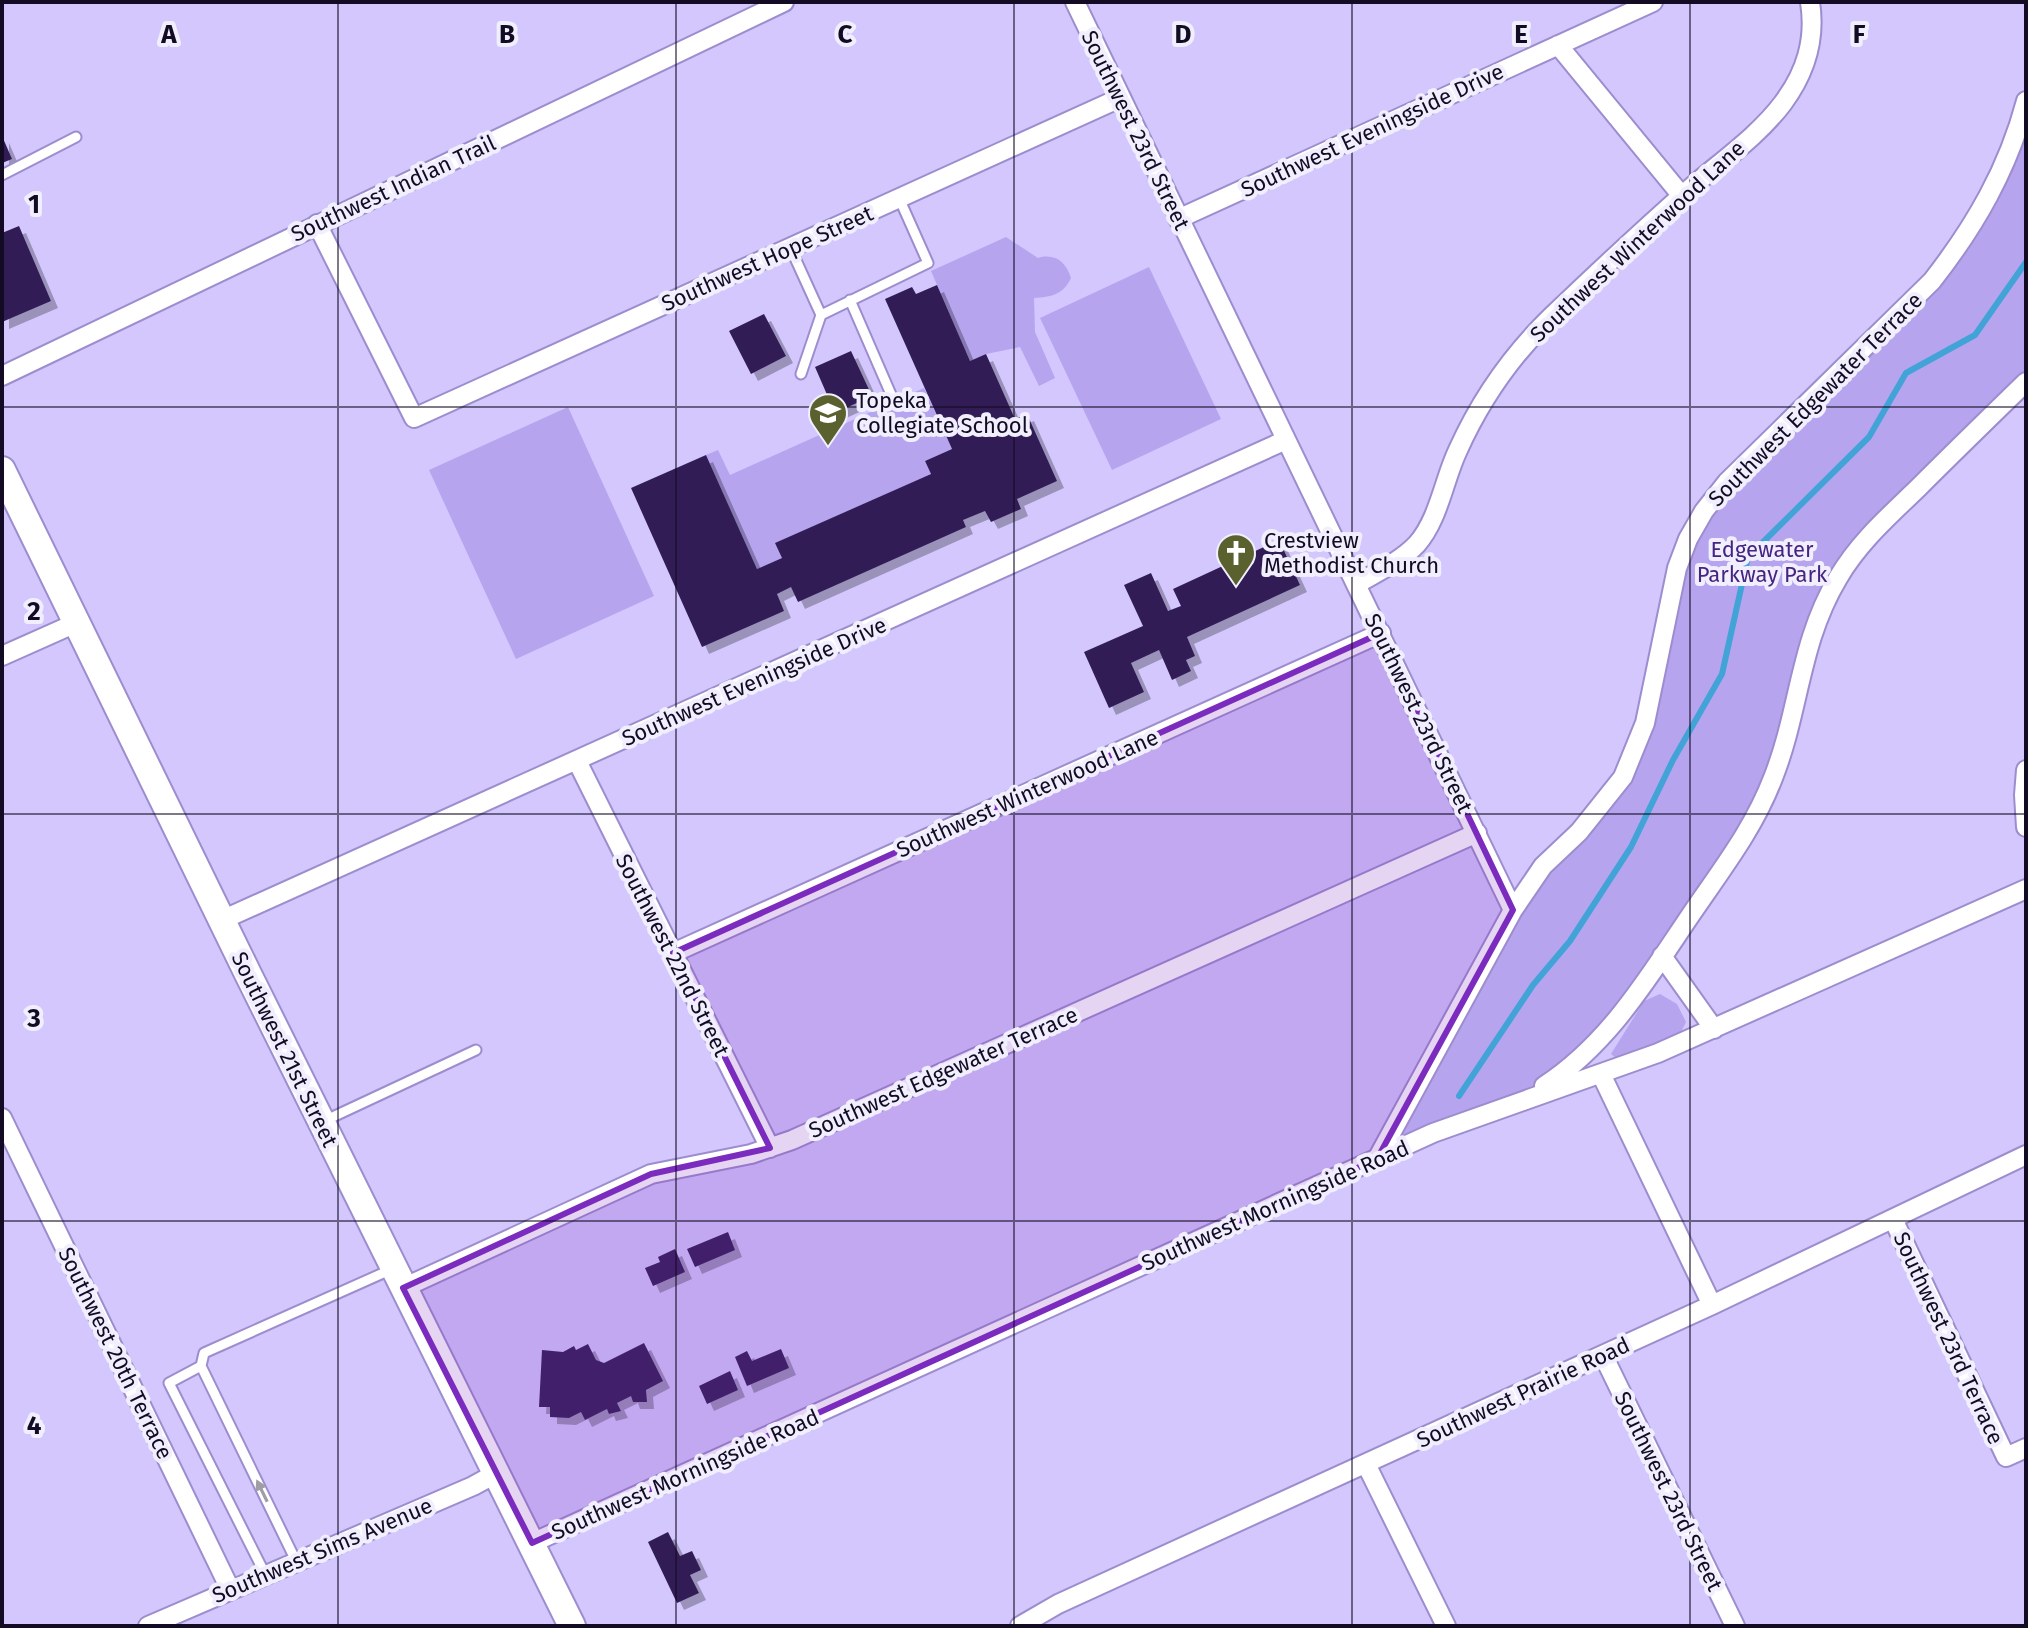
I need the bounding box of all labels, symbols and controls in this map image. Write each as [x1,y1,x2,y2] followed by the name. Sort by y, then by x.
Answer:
[160,19,177,50] text: A
[499,19,515,50] text: B
[838,19,853,50] text: C
[1175,19,1192,50] text: D
[1514,19,1528,50] text: E
[1853,19,1866,50] text: F
[1076,26,1196,234] street label: Southwest 23rd Street
[1237,58,1508,203] street label: Southwest Eveningside Drive
[287,129,500,248] street label: Southwest Indian Trail
[1524,135,1750,348] street label: Southwest Winterwood Lane
[28,189,40,220] text: 1
[657,200,877,317] street label: Southwest Hope Street
[1703,287,1928,512] street label: Southwest Edgewater Terrace
[856,387,1028,439] place label: Topeka Collegiate School
[807,392,849,447] school or university icon: Topeka Collegiate School
[1264,527,1439,579] place label: Crestview Methodist Church
[1215,532,1257,587] church icon: Crestview Methodist Church
[1697,536,1828,588] park label: Edgewater Parkway Park
[27,596,41,627] text: 2
[1359,609,1479,817] street label: Southwest 23rd Street
[618,611,891,752] street label: Southwest Eveningside Drive
[892,723,1162,863] street label: Southwest Winterwood Lane
[610,849,735,1061] street label: Southwest 22nd Street
[226,947,344,1151] street label: Southwest 21st Street
[804,1001,1082,1144] street label: Southwest Edgewater Terrace
[26,1003,41,1034] text: 3
[1137,1134,1413,1277] street label: Southwest Morningside Road
[1887,1228,2010,1449] street label: Southwest 23rd Terrace
[52,1243,179,1464] street label: Southwest 20th Terrace
[1412,1331,1634,1454] street label: Southwest Prairie Road
[1609,1387,1729,1595] street label: Southwest 23rd Street
[547,1403,823,1546] street label: Southwest Morningside Road
[27,1410,42,1441] text: 4
[255,1479,268,1502] one-way arrow
[208,1492,436,1609] street label: Southwest Sims Avenue

